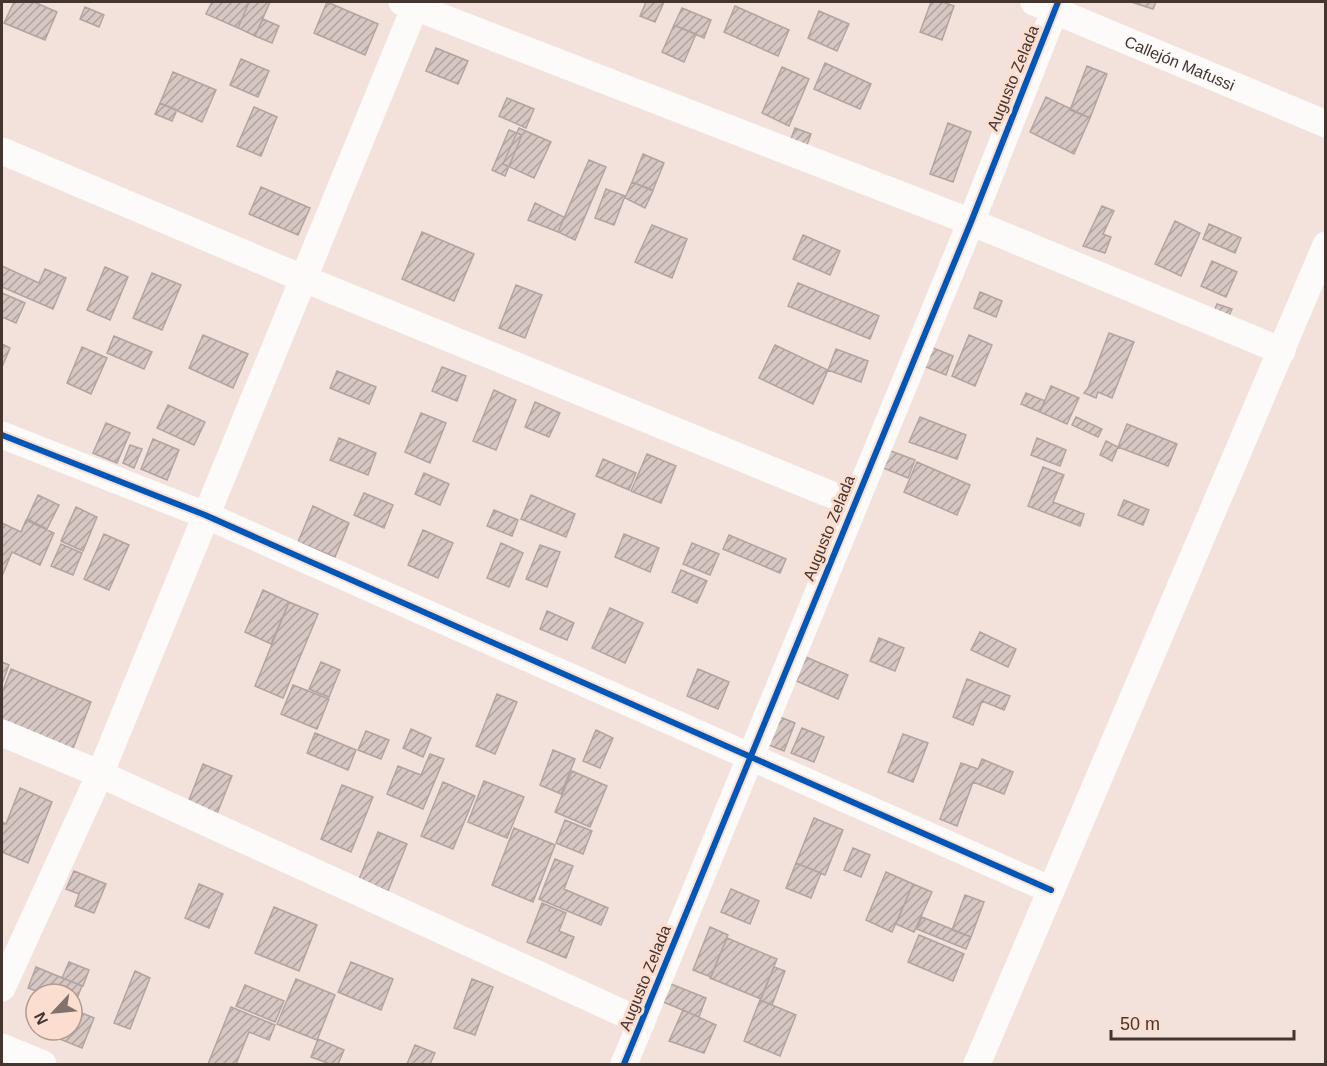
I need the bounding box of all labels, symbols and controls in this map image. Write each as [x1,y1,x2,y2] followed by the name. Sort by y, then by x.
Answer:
[984,23,1042,133] street label: Augusto Zelada
[1122,32,1237,93] street label: Callejón Mafussi
[800,473,858,583] street label: Augusto Zelada
[616,923,674,1033] street label: Augusto Zelada
[24,982,84,1042] north arrow
[1111,1003,1294,1041] scale bar
[31,1009,51,1027] text: N
[1120,1014,1160,1034] text: 50 m

